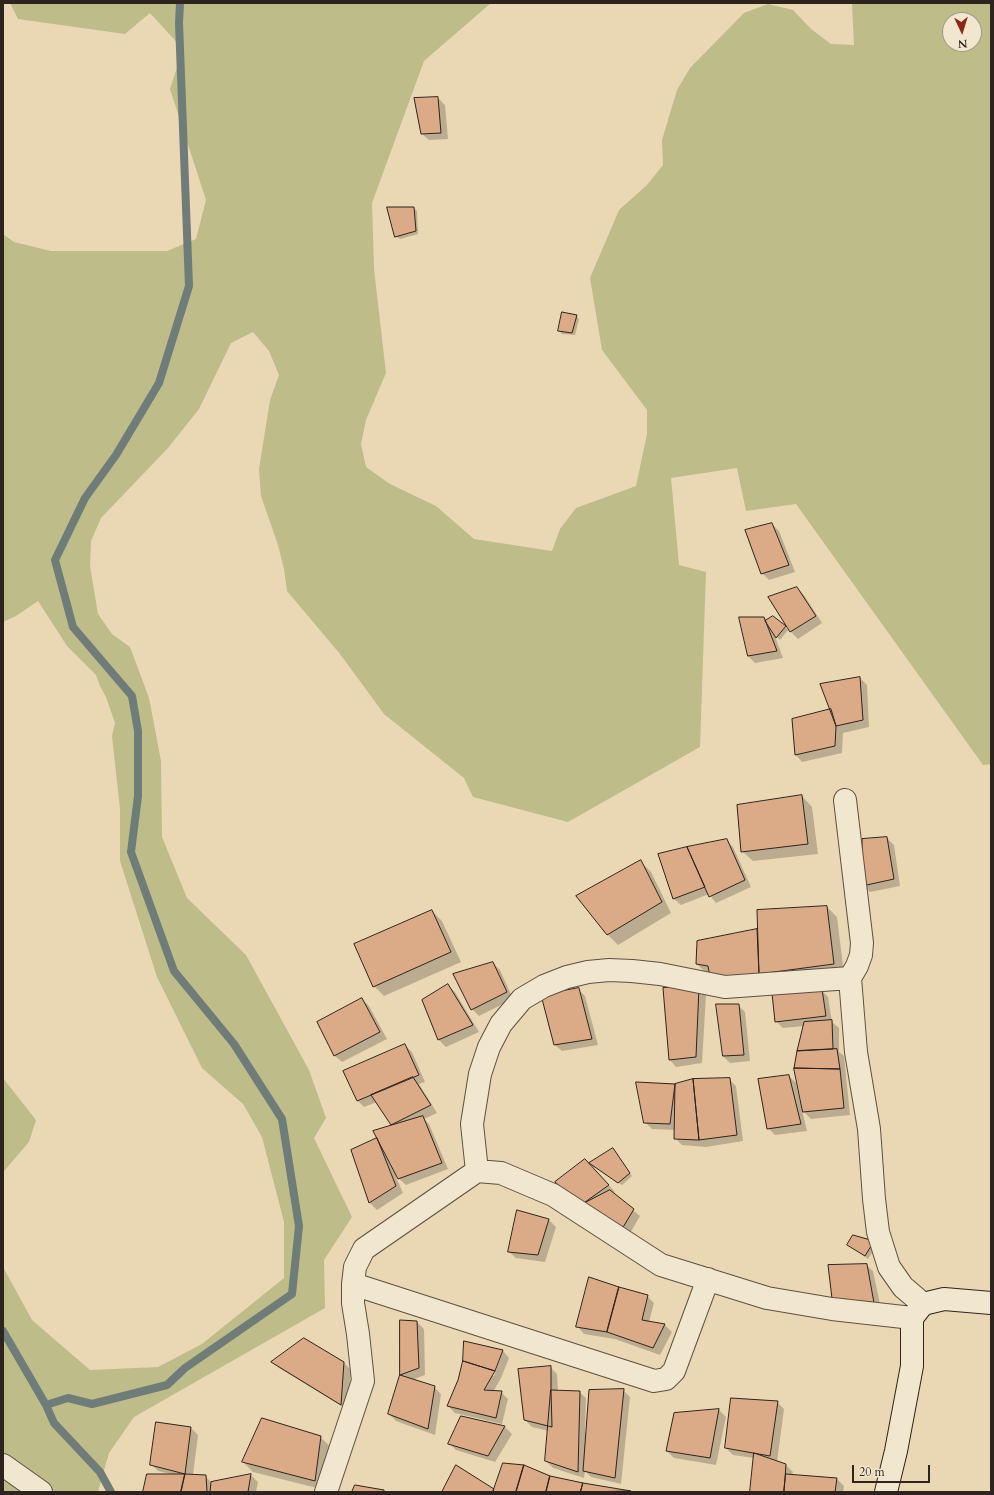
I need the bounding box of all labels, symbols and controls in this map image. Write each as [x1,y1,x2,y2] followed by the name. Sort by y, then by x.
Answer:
[942,12,982,52] north arrow
[958,36,968,51] text: N
[854,1457,932,1483] scale bar
[859,1464,885,1480] text: 20 m

